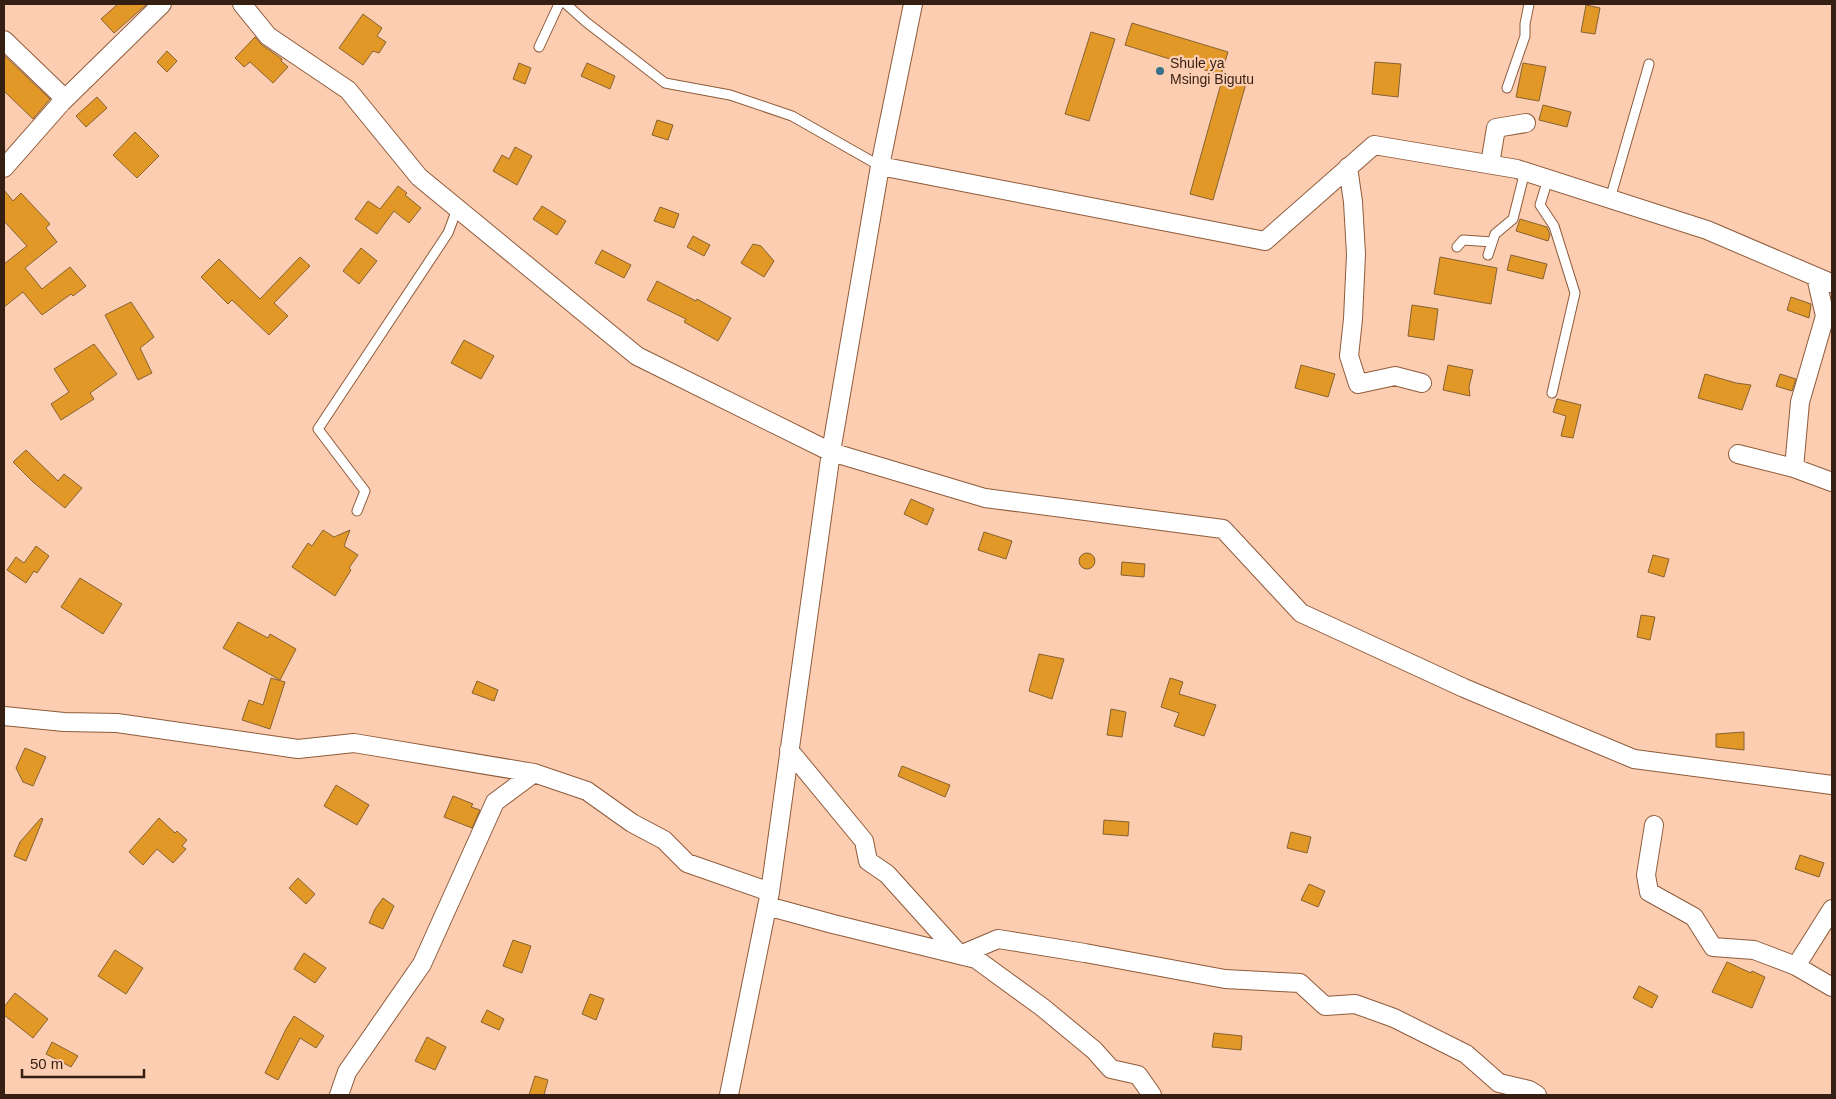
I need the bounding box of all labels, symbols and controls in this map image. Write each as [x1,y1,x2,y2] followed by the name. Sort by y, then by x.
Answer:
[1170,55,1254,87] place label: Shule ya Msingi Bigutu
[1154,65,1166,77] marker: Shule ya Msingi Bigutu
[22,1046,145,1078] scale bar
[30,1055,63,1072] text: 50 m

